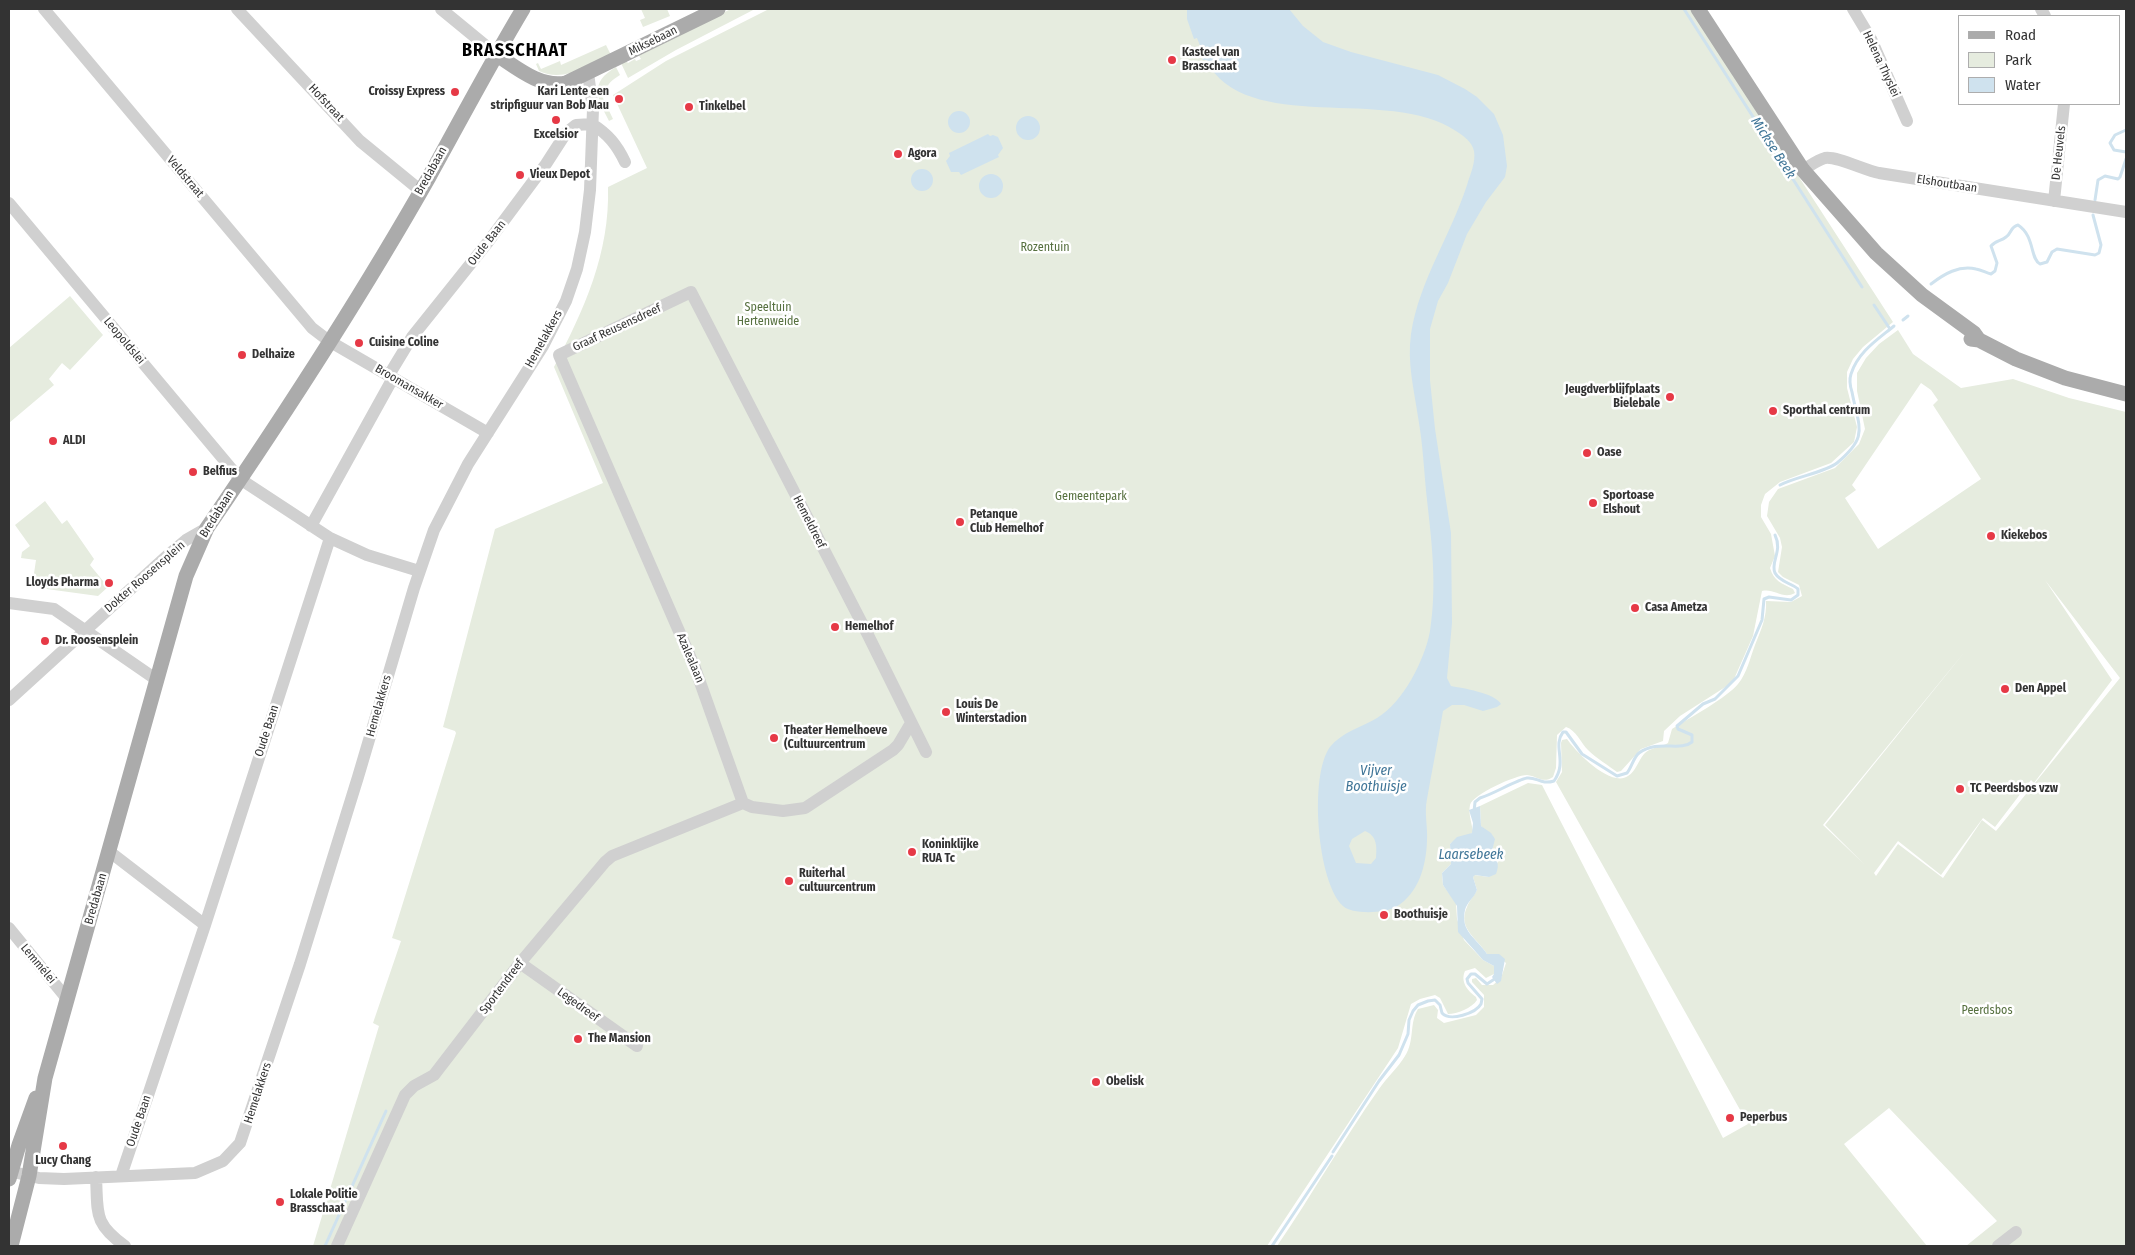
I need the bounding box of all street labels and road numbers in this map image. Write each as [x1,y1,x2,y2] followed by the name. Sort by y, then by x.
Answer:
[626,23,680,59] street label: Miksebaan
[1859,29,1903,99] street label: Helena Thyslei
[305,81,347,125] street label: Hofstraat
[2049,125,2069,181] street label: De Heuvels
[412,144,450,198] street label: Bredabaan
[163,153,207,201] street label: Veldstraat
[1916,172,1978,196] street label: Elshoutbaan
[465,217,509,269] street label: Oude Baan
[571,301,663,355] street label: Graaf Reusensdreef
[522,308,566,370] street label: Hemelakkers
[100,315,148,367] street label: Leopoldslei
[372,362,446,412] street label: Broomansakker
[197,488,237,540] street label: Bredabaan
[790,493,828,551] street label: Hemeldreef
[102,538,188,616] street label: Dokter Roosensplein
[673,631,707,685] street label: Azalealaan
[363,673,395,739] street label: Hemelakkers
[252,703,282,759] street label: Oude Baan
[82,872,110,926] street label: Bredabaan
[17,941,59,987] street label: Lemmélei
[477,957,527,1017] street label: Sportendreef
[554,985,602,1025] street label: Legedreef
[241,1061,275,1125] street label: Hemelakkers
[123,1093,155,1149] street label: Oude Baan

